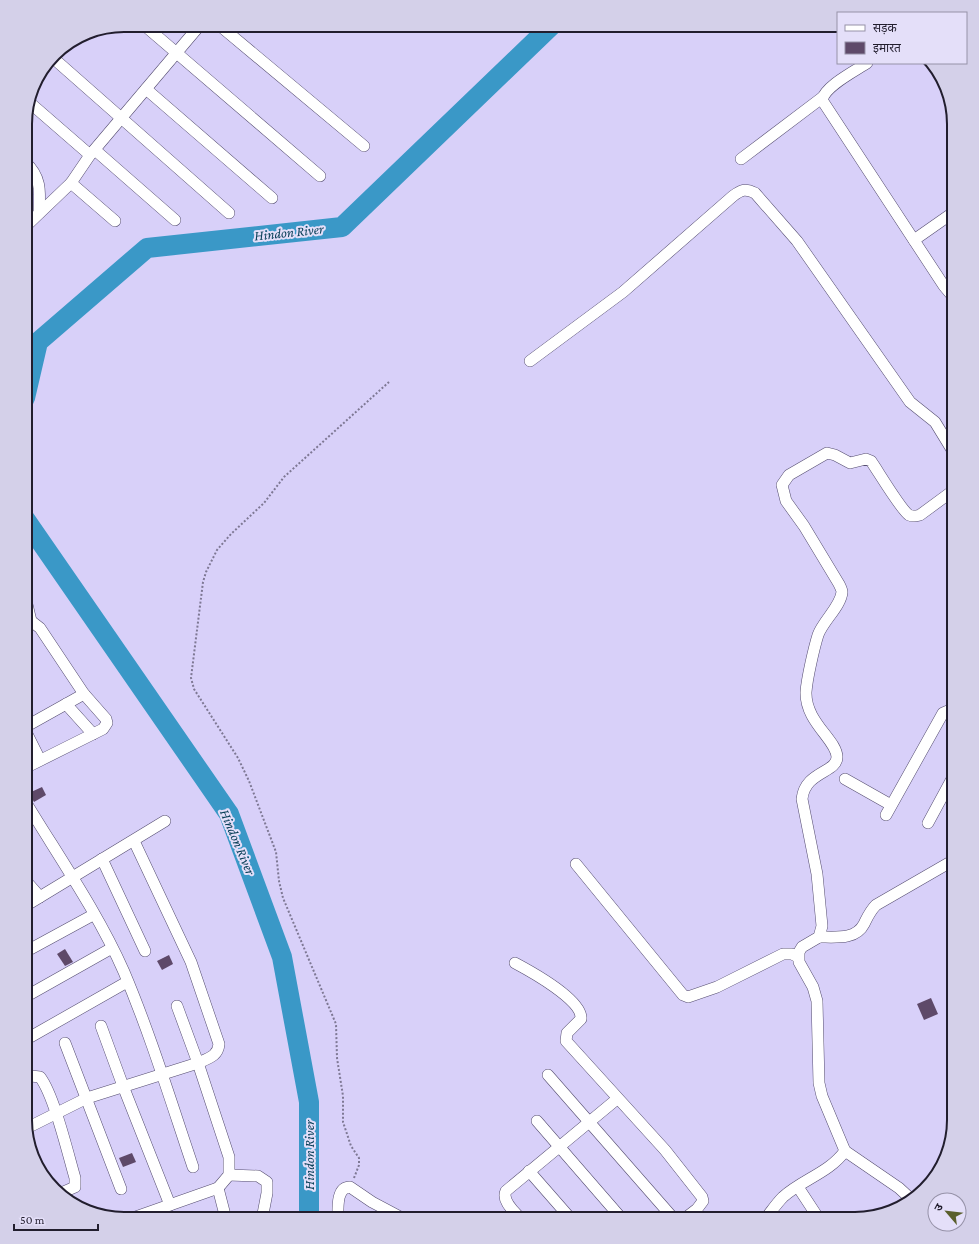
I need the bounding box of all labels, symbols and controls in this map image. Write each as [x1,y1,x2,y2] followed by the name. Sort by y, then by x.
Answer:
[837,12,967,64] legend
[873,21,898,35] text: सड़क
[873,41,902,55] text: इमारत
[253,220,326,244] water label: Hindon River
[217,807,259,878] water label: Hindon River
[301,1119,317,1190] water label: Hindon River
[927,1192,967,1232] north arrow
[931,1201,945,1213] text: उ
[14,1206,98,1232] scale bar
[20,1213,45,1227] text: 50 m

